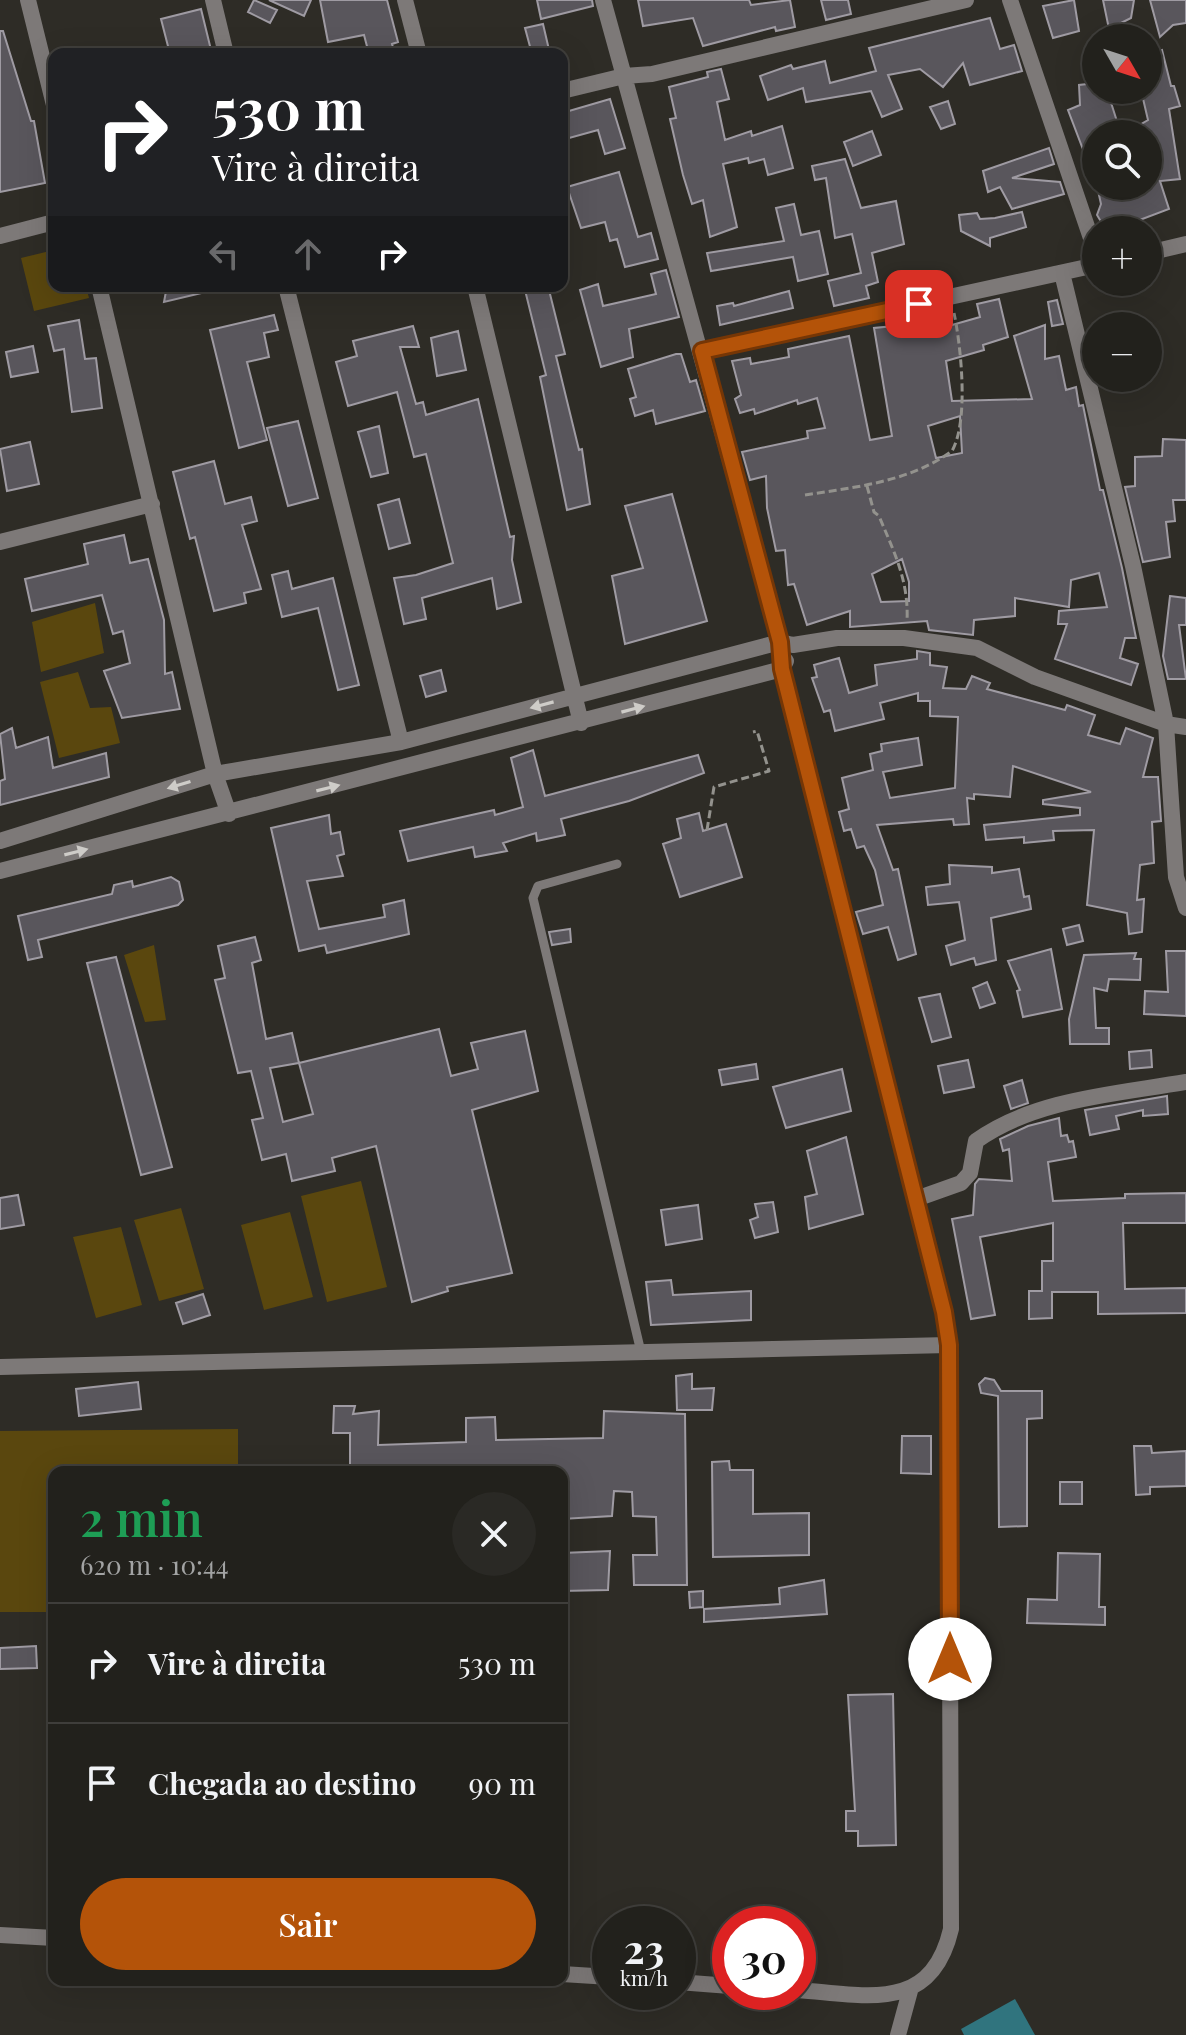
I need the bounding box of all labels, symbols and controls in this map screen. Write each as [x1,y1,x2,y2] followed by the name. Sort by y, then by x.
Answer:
[1082,24,1162,104] north arrow
[1082,24,1162,392] map controls
[212,70,365,145] text: 530 m
[80,80,184,184] icon: right
[1082,120,1162,200] button: search
[212,142,419,190] text: Vire à direita
[1082,216,1162,296] button: +
[202,232,246,276] icon: left
[286,232,330,276] icon: ahead
[370,232,414,276] icon: right
[885,270,953,338] pin
[897,282,941,326] icon: arrive
[1082,312,1162,392] button: −
[530,700,555,712] one-way arrow
[621,702,646,714] one-way arrow
[167,779,191,792] one-way arrow
[315,782,340,794] one-way arrow
[63,846,88,858] one-way arrow
[80,1485,203,1549] text: 2 min
[452,1492,536,1576] button: close
[80,1547,229,1582] text: 620 m · 10:44
[908,1617,992,1701] position arrow
[80,1641,124,1685] icon: right
[148,1643,326,1683] text: Vire à direita
[458,1643,536,1683] text: 530 m
[80,1761,124,1805] icon: arrive
[148,1763,416,1803] text: Chegada ao destino
[469,1763,536,1803] text: 90 m
[80,1878,536,1970] button: Sair
[712,1906,816,2010] speed limit sign: 30
[624,1921,664,1974] text: 23
[620,1964,668,1991] text: km/h

